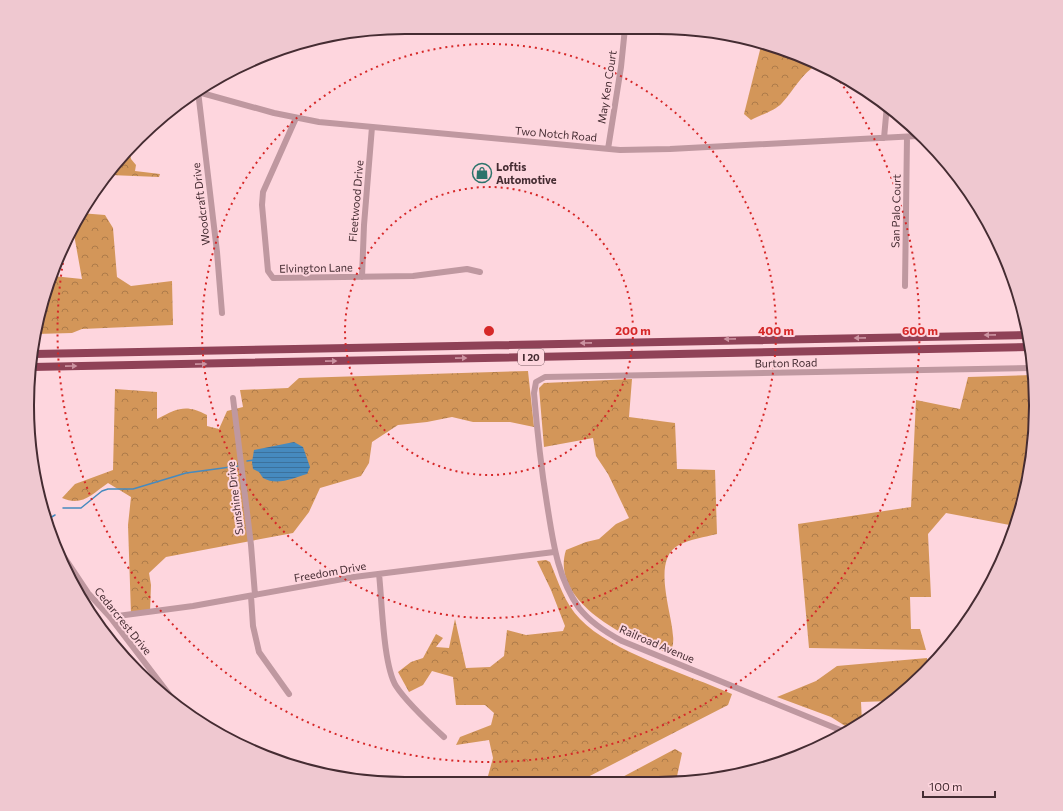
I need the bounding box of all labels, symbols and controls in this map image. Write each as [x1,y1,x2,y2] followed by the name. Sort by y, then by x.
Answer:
[594,49,619,125] street label: May Ken Court
[514,123,598,144] street label: Two Notch Road
[345,159,366,242] street label: Fleetwood Drive
[496,160,557,186] place label: Loftis Automotive
[189,162,212,246] street label: Woodcraft Drive
[471,162,493,184] shop icon: Loftis Automotive
[888,173,903,248] street label: San Palo Court
[279,260,353,275] street label: Elvington Lane
[615,323,651,337] text: 200 m
[758,323,794,337] text: 400 m
[902,323,938,337] text: 600 m
[482,324,496,338] centre of rings
[984,332,996,339] one-way arrow
[854,334,866,341] one-way arrow
[724,336,736,343] one-way arrow
[579,340,592,346] one-way arrow
[518,349,544,365] road number: I 20
[455,355,467,362] one-way arrow
[755,355,817,370] street label: Burton Road
[325,358,338,364] one-way arrow
[195,360,207,367] one-way arrow
[65,363,78,369] one-way arrow
[224,460,245,535] street label: Sunshine Drive
[293,559,367,584] street label: Freedom Drive
[92,584,155,657] street label: Cedarcrest Drive
[618,622,697,665] street label: Railroad Avenue
[923,773,995,799] scale bar
[929,779,963,793] text: 100 m

